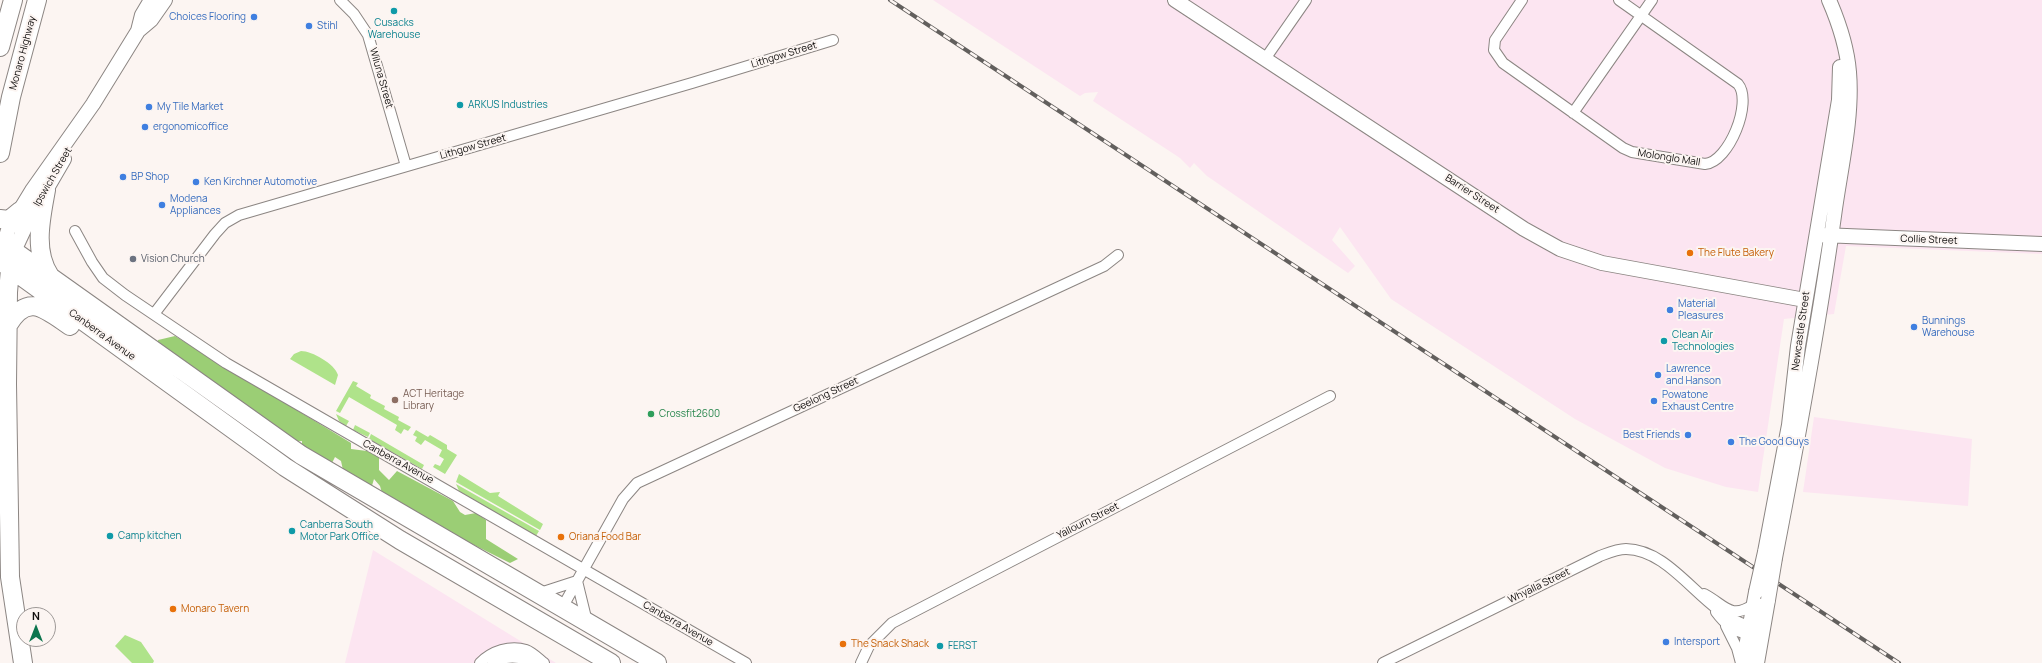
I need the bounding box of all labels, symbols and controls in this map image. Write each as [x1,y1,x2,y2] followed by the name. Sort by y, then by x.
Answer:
[389,6,399,16] marker: Cusacks Warehouse
[169,11,246,23] place label: Choices Flooring
[249,12,259,22] marker: Choices Flooring
[7,15,39,91] street label: Monaro Highway
[368,17,420,40] place label: Cusacks Warehouse
[317,20,338,32] place label: Stihl
[304,21,314,31] marker: Stihl
[750,39,818,71] street label: Lithgow Street
[367,46,395,110] street label: Wiluna Street
[468,99,548,111] place label: ARKUS Industries
[455,100,465,110] marker: ARKUS Industries
[157,101,223,113] place label: My Tile Market
[144,102,154,112] marker: My Tile Market
[153,121,228,133] place label: ergonomicoffice
[140,122,150,132] marker: ergonomicoffice
[439,132,507,162] street label: Lithgow Street
[31,145,75,209] street label: Ipswich Street
[1637,147,1701,169] street label: Molonglo Mall
[131,171,169,183] place label: BP Shop
[118,172,128,182] marker: BP Shop
[1443,172,1501,216] street label: Barrier Street
[204,176,317,188] place label: Ken Kirchner Automotive
[191,177,201,187] marker: Ken Kirchner Automotive
[170,193,221,216] place label: Modena Appliances
[157,200,167,210] marker: Modena Appliances
[1900,233,1958,247] street label: Collie Street
[1698,247,1774,259] place label: The Flute Bakery
[1685,248,1695,258] marker: The Flute Bakery
[141,253,205,265] place label: Vision Church
[128,254,138,264] marker: Vision Church
[1790,291,1812,371] street label: Newcastle Street
[1678,298,1723,322] place label: Material Pleasures
[1665,305,1675,315] marker: Material Pleasures
[66,307,138,363] street label: Canberra Avenue
[1922,315,1975,338] place label: Bunnings Warehouse
[1909,322,1919,332] marker: Bunnings Warehouse
[1672,329,1734,352] place label: Clean Air Technologies
[1659,336,1669,346] marker: Clean Air Technologies
[1666,363,1721,386] place label: Lawrence and Hanson
[1653,370,1663,380] marker: Lawrence and Hanson
[792,375,860,415] street label: Geelong Street
[403,388,464,412] place label: ACT Heritage Library
[1662,389,1734,412] place label: Powatone Exhaust Centre
[390,395,400,405] marker: ACT Heritage Library
[1649,396,1659,406] marker: Powatone Exhaust Centre
[659,408,720,420] place label: Crossfit2600
[646,409,656,419] marker: Crossfit2600
[1623,429,1680,441] place label: Best Friends
[1683,430,1693,440] marker: Best Friends
[1739,436,1809,448] place label: The Good Guys
[1726,437,1736,447] marker: The Good Guys
[360,438,436,486] street label: Canberra Avenue
[1055,500,1121,542] street label: Yallourn Street
[300,519,379,542] place label: Canberra South Motor Park Office
[287,526,297,536] marker: Canberra South Motor Park Office
[118,530,181,542] place label: Camp kitchen
[105,531,115,541] marker: Camp kitchen
[569,531,641,543] place label: Oriana Food Bar
[556,532,566,542] marker: Oriana Food Bar
[1506,566,1572,606] street label: Whyalla Street
[641,599,715,649] street label: Canberra Avenue
[181,603,249,615] place label: Monaro Tavern
[168,604,178,614] marker: Monaro Tavern
[16,607,56,647] north arrow
[32,608,40,623] text: N
[1674,636,1720,648] place label: Intersport
[1661,637,1671,647] marker: Intersport
[851,638,929,650] place label: The Snack Shack
[838,639,848,649] marker: The Snack Shack
[948,640,977,652] place label: FERST
[935,641,945,651] marker: FERST

